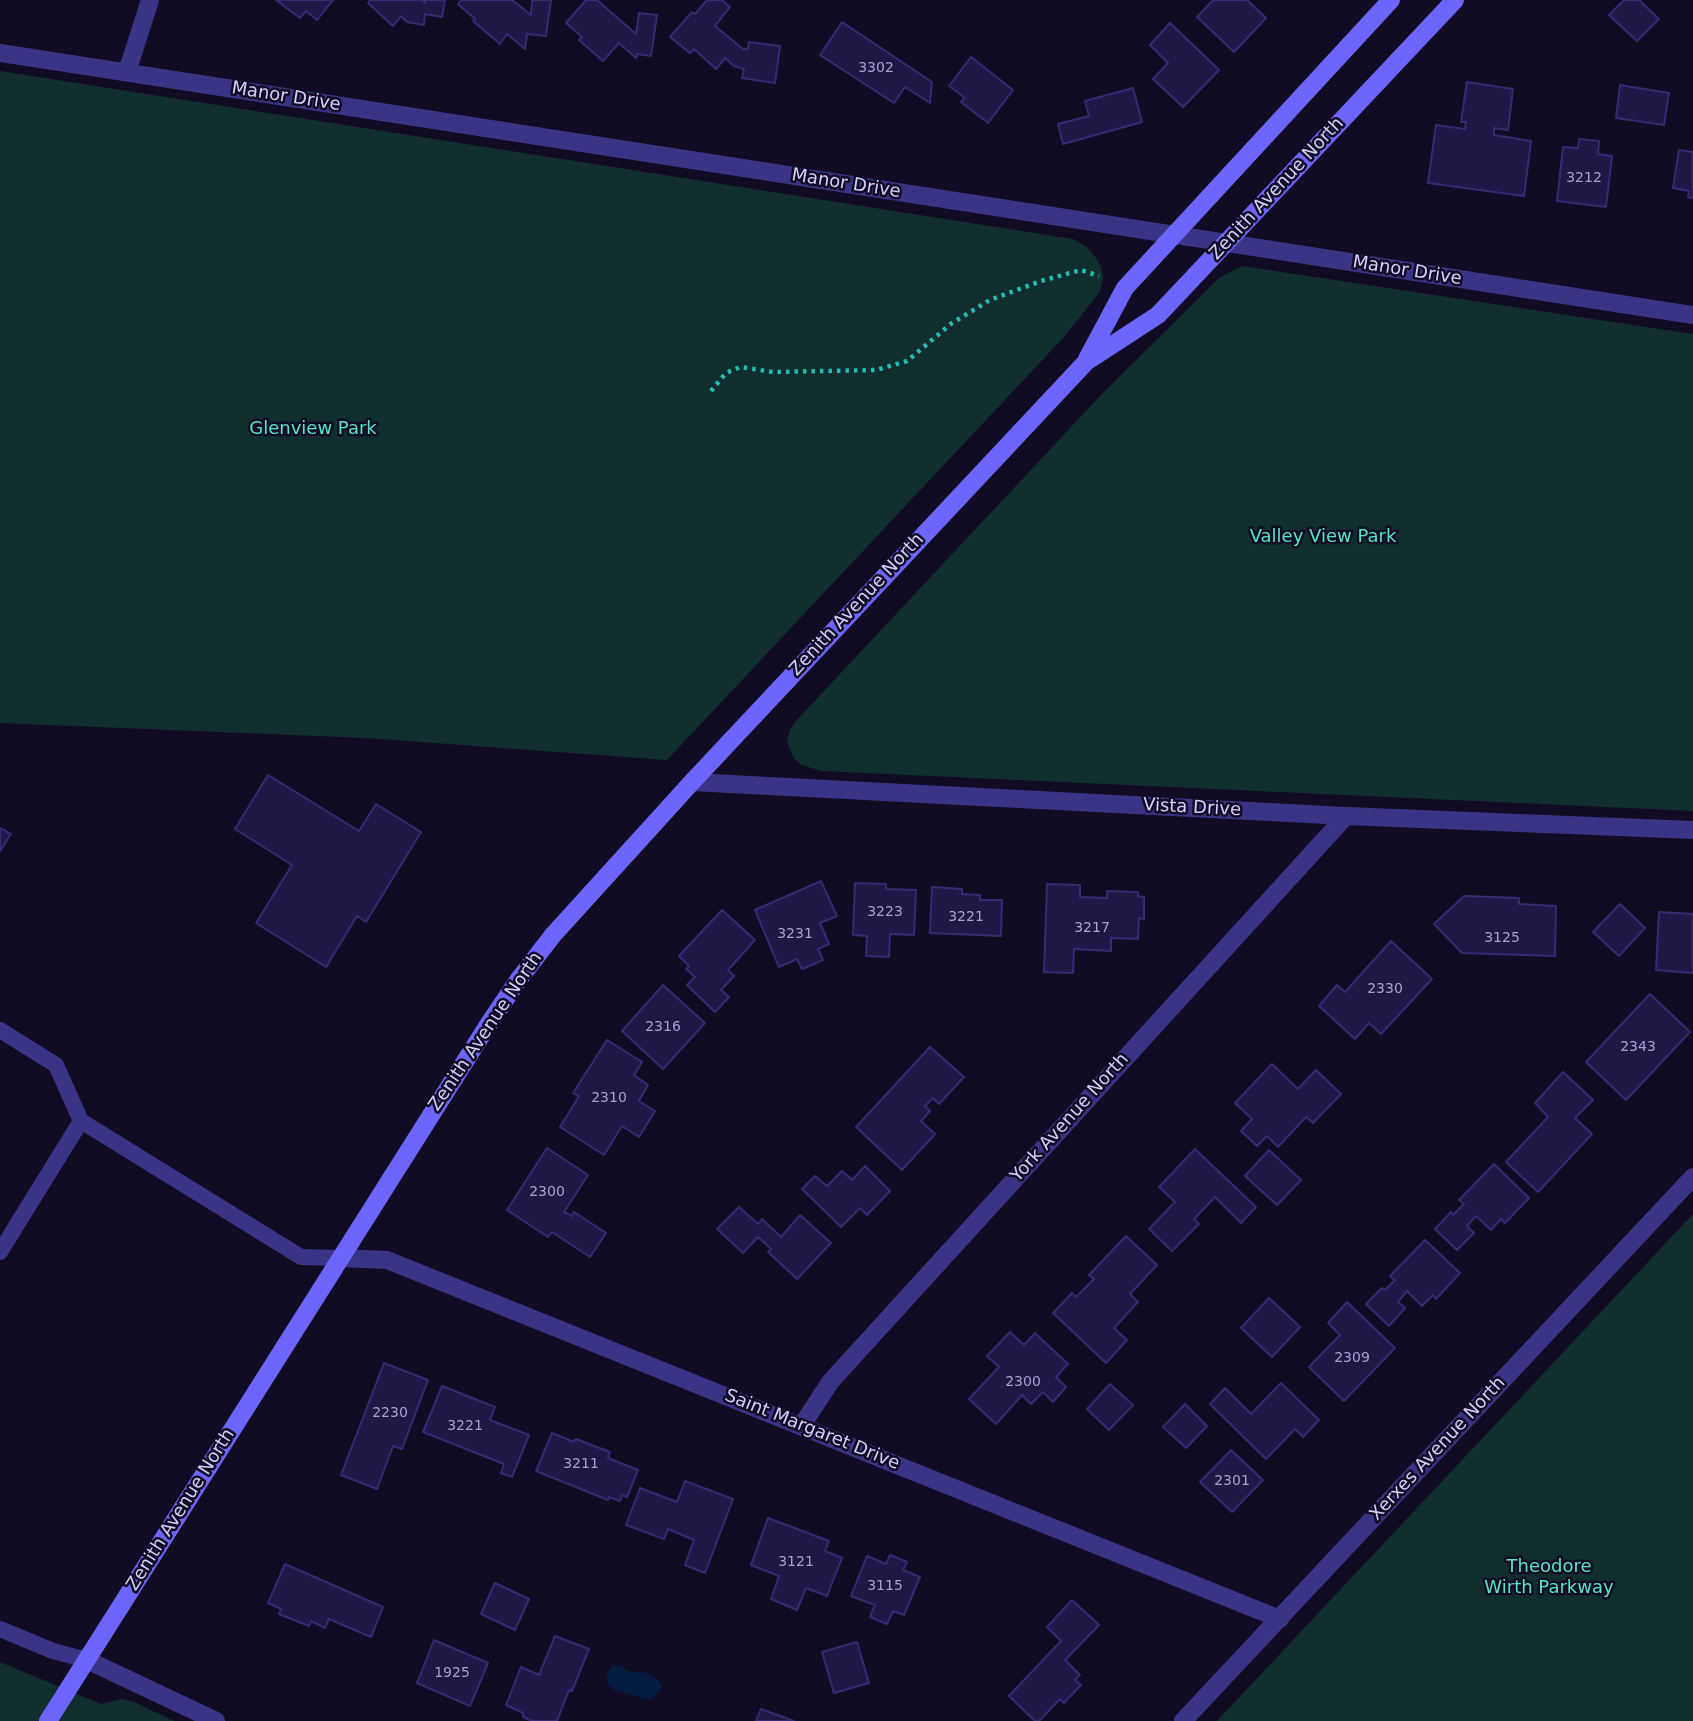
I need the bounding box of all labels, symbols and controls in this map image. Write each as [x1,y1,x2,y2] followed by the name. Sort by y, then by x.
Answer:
[858,60,894,76] house number: 3302
[230,78,342,116] street label: Manor Drive
[1205,113,1349,265] street label: Zenith Avenue North
[790,165,902,203] street label: Manor Drive
[1566,170,1602,186] house number: 3212
[1351,252,1463,290] street label: Manor Drive
[249,418,377,440] park label: Glenview Park
[1250,526,1396,548] park label: Valley View Park
[785,529,929,681] street label: Zenith Avenue North
[1142,795,1242,821] street label: Vista Drive
[867,904,903,920] house number: 3223
[948,909,984,925] house number: 3221
[1074,920,1110,936] house number: 3217
[777,926,813,942] house number: 3231
[1484,930,1520,946] house number: 3125
[425,948,547,1116] street label: Zenith Avenue North
[1367,981,1403,997] house number: 2330
[645,1019,681,1035] house number: 2316
[1620,1039,1656,1055] house number: 2343
[1006,1049,1134,1187] street label: York Avenue North
[591,1090,627,1106] house number: 2310
[529,1184,565,1200] house number: 2300
[1334,1350,1370,1366] house number: 2309
[1366,1373,1510,1525] street label: Xerxes Avenue North
[1005,1374,1041,1390] house number: 2300
[721,1385,903,1475] street label: Saint Margaret Drive
[372,1405,408,1421] house number: 2230
[447,1418,483,1434] house number: 3221
[122,1425,240,1595] street label: Zenith Avenue North
[563,1456,599,1472] house number: 3211
[1214,1473,1250,1489] house number: 2301
[778,1554,814,1570] house number: 3121
[1484,1556,1614,1598] park label: Theodore Wirth Parkway
[867,1578,903,1594] house number: 3115
[434,1665,470,1681] house number: 1925

